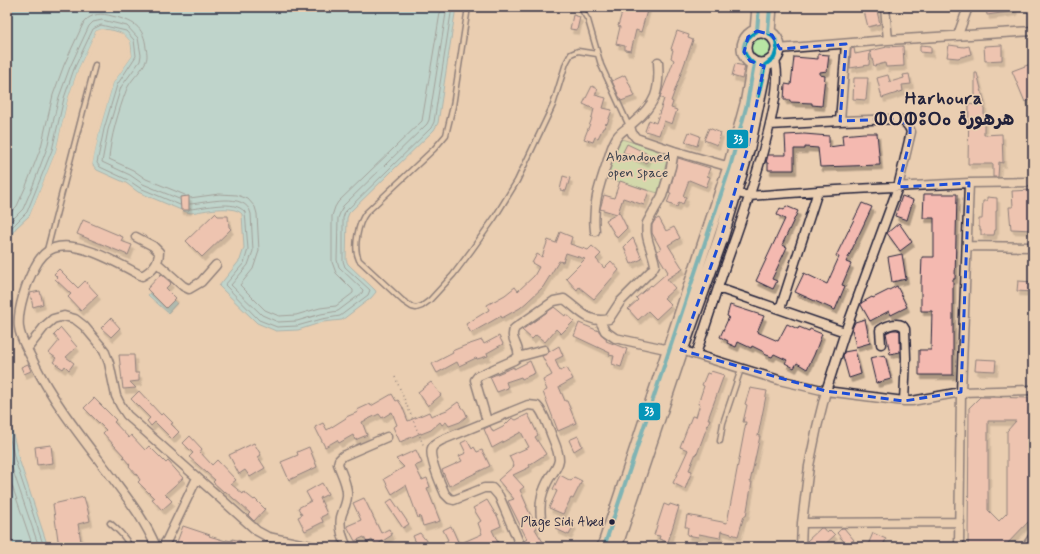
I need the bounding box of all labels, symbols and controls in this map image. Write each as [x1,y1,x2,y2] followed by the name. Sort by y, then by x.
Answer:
[874,87,1015,132] district label: Harhoura ⵀⵔⵀⵓⵔⴰ هرهورة
[726,129,749,149] line badge: 33
[733,133,743,147] text: 33
[606,148,670,182] park label: Abandoned open space
[638,402,661,421] line badge: 33
[644,405,654,419] text: 33
[520,514,604,532] place label: Plage Sidi Abed
[607,517,617,527] marker: Plage Sidi Abed

